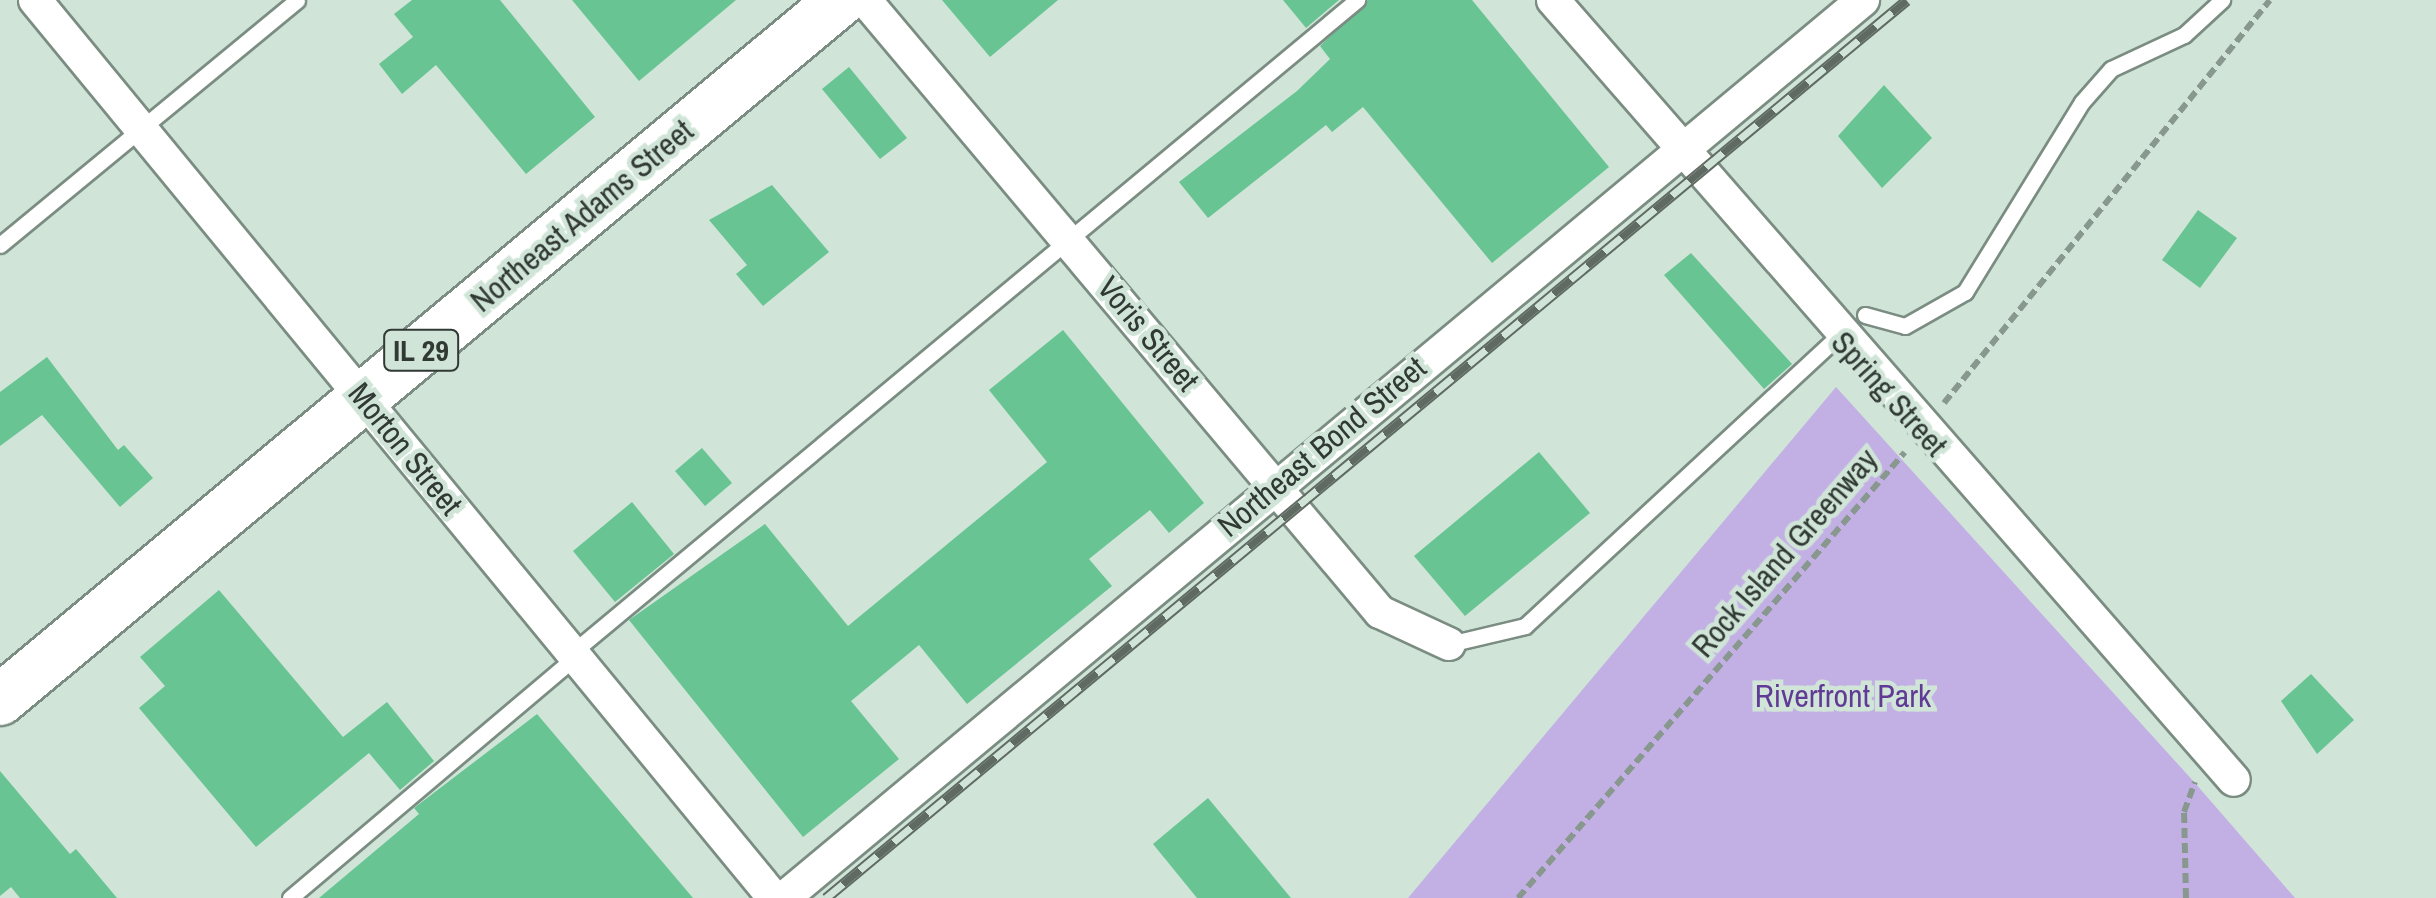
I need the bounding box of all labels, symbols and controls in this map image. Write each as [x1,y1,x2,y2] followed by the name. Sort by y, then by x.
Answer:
[462,111,702,321] street label: Northeast Adams Street
[1089,269,1207,399] street label: Voris Street
[1823,324,1955,464] street label: Spring Street
[381,325,461,375] road number: IL 29
[1210,349,1434,545] street label: Northeast Bond Street
[340,375,470,523] street label: Morton Street
[1684,441,1886,665] street label: Rock Island Greenway
[1755,677,1931,715] park label: Riverfront Park

